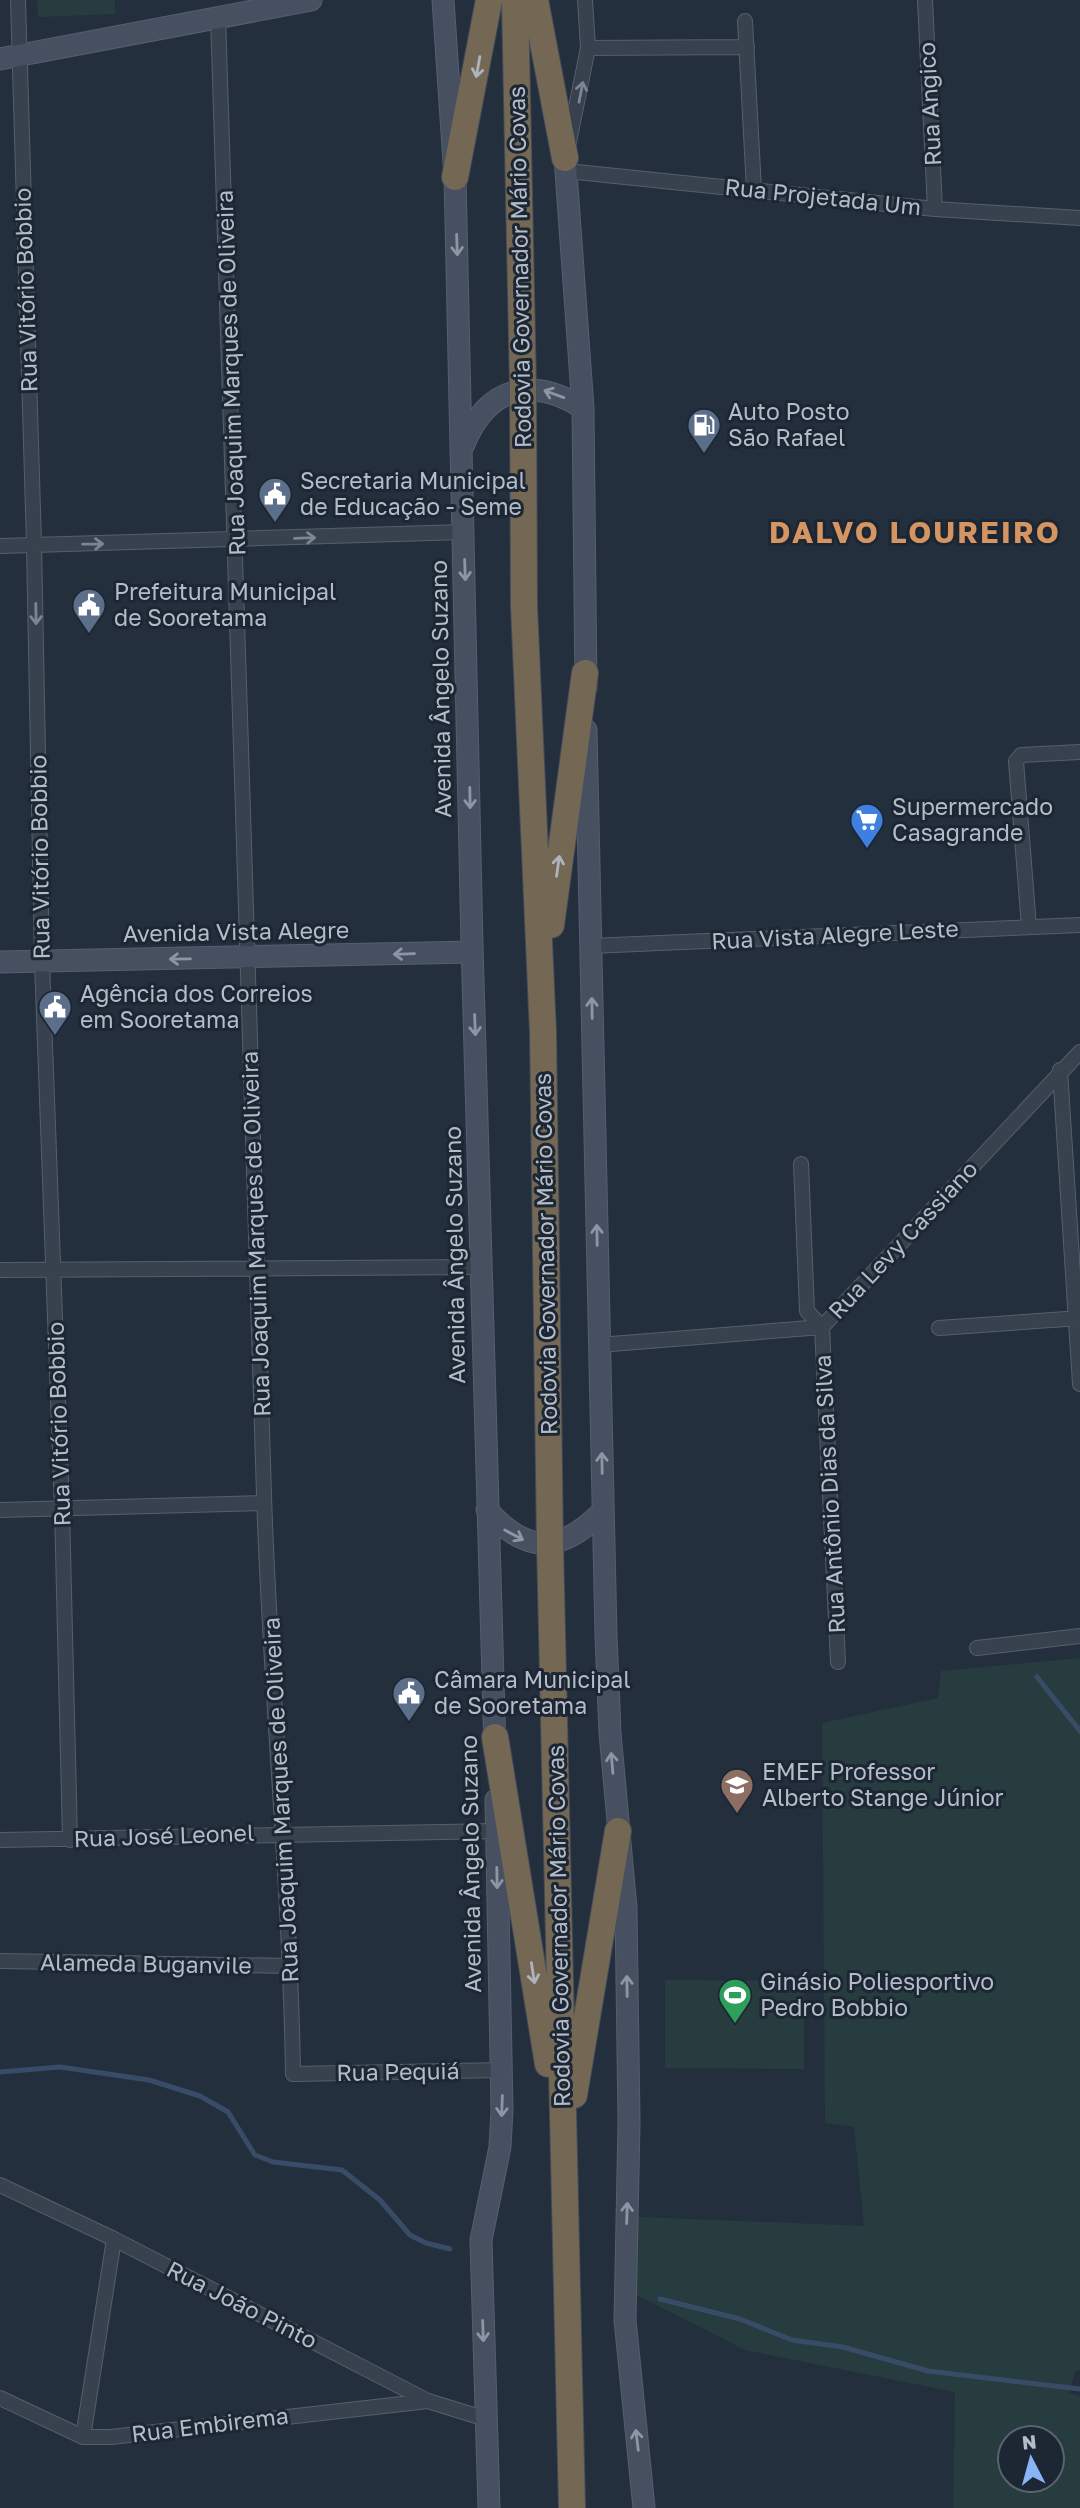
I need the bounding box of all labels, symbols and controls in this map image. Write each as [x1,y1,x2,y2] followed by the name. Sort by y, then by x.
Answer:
[912,41,946,167] street label: Rua Angico
[471,55,484,78] one-way arrow
[575,81,589,104] one-way arrow
[502,86,536,448] street label: Rodovia Governador Mário Covas
[724,172,923,220] street label: Rua Projetada Um
[7,187,43,393] street label: Rua Vitório Bobbio
[210,190,250,556] street label: Rua Joaquim Marques de Oliveira
[450,233,464,256] one-way arrow
[544,387,566,399] one-way arrow
[728,397,849,451] place label: Auto Posto São Rafael
[685,406,723,455] fuel station icon: Auto Posto São Rafael
[300,466,526,520] place label: Secretaria Municipal de Educação - Seme
[256,475,294,524] public building icon: Secretaria Municipal de Educação - Seme
[769,514,1061,550] district label: DALVO LOUREIRO
[294,531,317,545] one-way arrow
[81,537,104,551] one-way arrow
[459,559,472,582] one-way arrow
[424,560,456,818] street label: Avenida Ângelo Suzano
[114,577,336,631] place label: Prefeitura Municipal de Sooretama
[70,586,108,635] public building icon: Prefeitura Municipal de Sooretama
[29,602,42,625] one-way arrow
[23,755,55,960] street label: Rua Vitório Bobbio
[463,786,477,809] one-way arrow
[892,792,1053,846] place label: Supermercado Casagrande
[848,801,886,850] supermarket icon: Supermercado Casagrande
[552,855,565,878] one-way arrow
[710,914,959,954] street label: Rua Vista Alegre Leste
[123,915,349,947] street label: Avenida Vista Alegre
[393,947,416,960] one-way arrow
[169,953,192,966] one-way arrow
[80,979,313,1033] place label: Agência dos Correios em Sooretama
[36,988,74,1037] public building icon: Agência dos Correios em Sooretama
[585,996,598,1019] one-way arrow
[468,1014,481,1037] one-way arrow
[235,1051,275,1417] street label: Rua Joaquim Marques de Oliveira
[528,1073,562,1435] street label: Rodovia Governador Mário Covas
[438,1126,470,1384] street label: Avenida Ângelo Suzano
[822,1154,983,1324] street label: Rua Levy Cassiano
[590,1224,604,1247] one-way arrow
[40,1321,76,1527] street label: Rua Vitório Bobbio
[808,1354,850,1634] street label: Rua Antônio Dias da Silva
[595,1451,608,1474] one-way arrow
[504,1528,524,1542] one-way arrow
[256,1617,304,1984] street label: Rua Joaquim Marques de Oliveira
[434,1665,631,1719] place label: Câmara Municipal de Sooretama
[390,1674,428,1723] public building icon: Câmara Municipal de Sooretama
[454,1735,486,1993] street label: Avenida Ângelo Suzano
[541,1745,575,2107] street label: Rodovia Governador Mário Covas
[605,1752,618,1775] one-way arrow
[762,1757,1004,1811] place label: EMEF Professor Alberto Stange Júnior
[718,1766,756,1815] school or university icon: EMEF Professor Alberto Stange Júnior
[73,1818,255,1852] street label: Rua José Leonel
[491,1867,504,1890] one-way arrow
[40,1947,252,1979] street label: Alameda Buganvile
[527,1961,540,1984] one-way arrow
[760,1967,994,2021] place label: Ginásio Poliesportivo Pedro Bobbio
[620,1975,634,1998] one-way arrow
[716,1976,754,2025] sports icon: Ginásio Poliesportivo Pedro Bobbio
[336,2056,460,2086] street label: Rua Pequiá
[495,2094,508,2117] one-way arrow
[621,2202,634,2225] one-way arrow
[163,2254,322,2354] street label: Rua João Pinto
[477,2320,490,2343] one-way arrow
[130,2400,290,2448] street label: Rua Embirema
[996,2424,1066,2494] north arrow
[631,2429,644,2452] one-way arrow
[1021,2429,1038,2454] text: N

